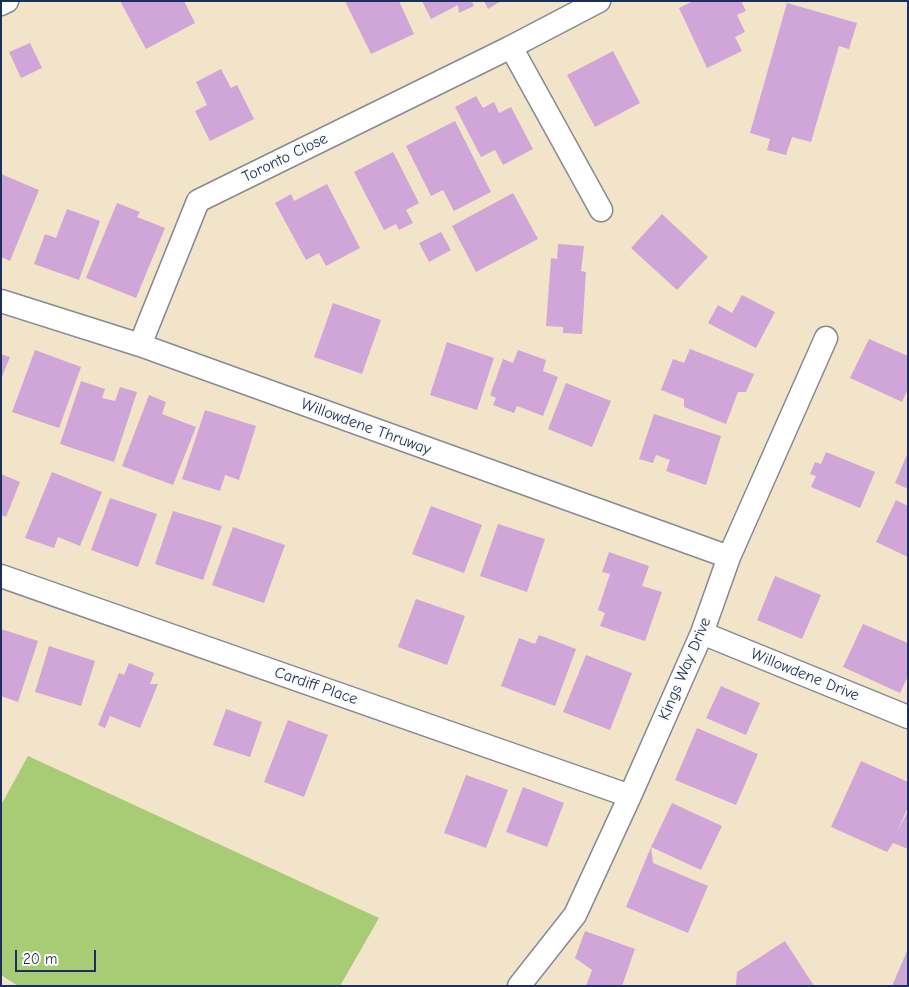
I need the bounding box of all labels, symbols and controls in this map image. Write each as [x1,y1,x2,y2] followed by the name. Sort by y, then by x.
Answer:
[239,129,331,187] street label: Toronto Close
[298,395,434,459] street label: Willowdene Thruway
[655,615,715,723] street label: Kings Way Drive
[748,645,862,705] street label: Willowdene Drive
[272,663,360,709] street label: Cardiff Place
[18,940,99,972] scale bar
[23,950,57,968] text: 20 m

